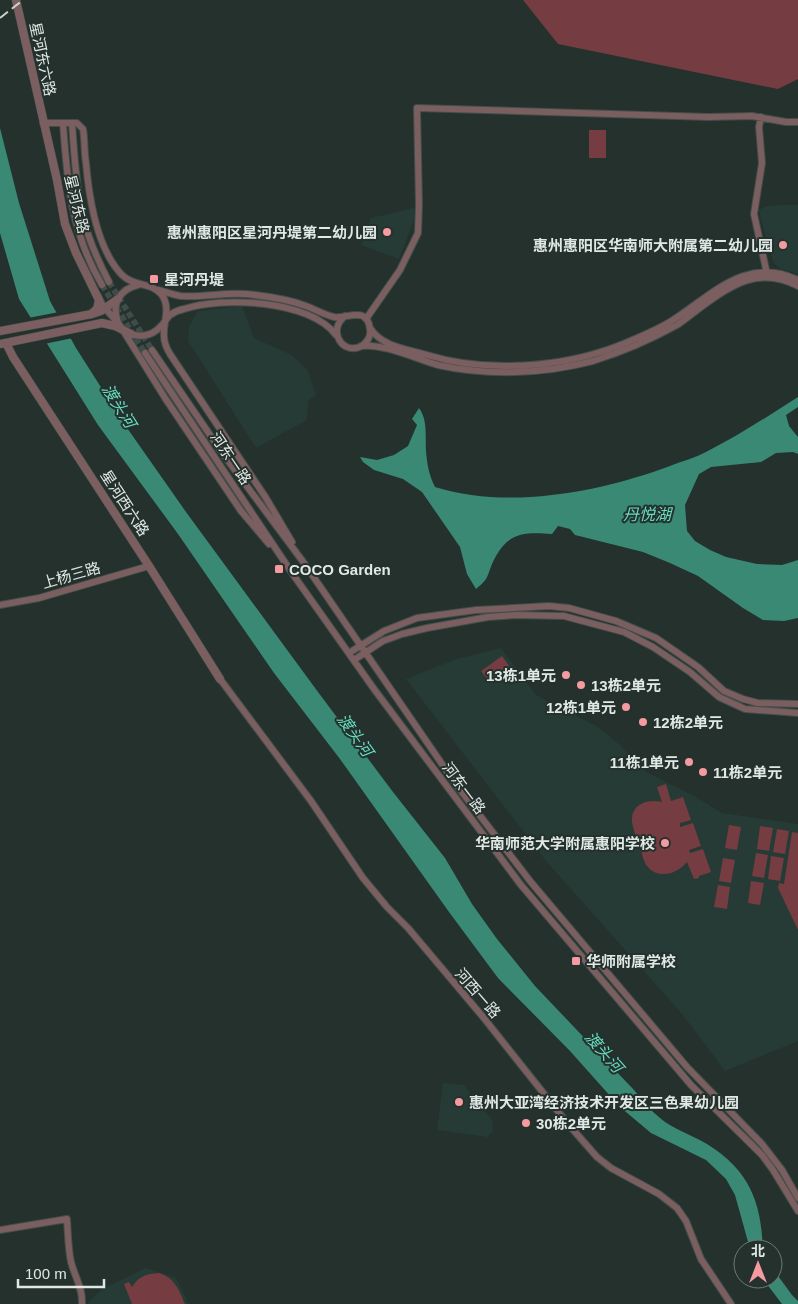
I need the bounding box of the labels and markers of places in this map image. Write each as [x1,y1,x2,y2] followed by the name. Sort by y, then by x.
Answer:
[167,224,377,241] place label: 惠州惠阳区星河丹堤第二幼儿园
[381,226,393,238] marker: 惠州惠阳区星河丹堤第二幼儿园
[533,237,773,254] place label: 惠州惠阳区华南师大附属第二幼儿园
[777,239,789,251] marker: 惠州惠阳区华南师大附属第二幼儿园
[164,271,224,288] place label: 星河丹堤
[148,273,160,285] marker: 星河丹堤
[289,561,391,578] place label: COCO Garden
[273,563,285,575] marker: COCO Garden
[486,667,556,684] place label: 13栋1单元
[560,669,572,681] marker: 13栋1单元
[591,677,661,694] place label: 13栋2单元
[575,679,587,691] marker: 13栋2单元
[546,699,616,716] place label: 12栋1单元
[620,701,632,713] marker: 12栋1单元
[653,714,723,731] place label: 12栋2单元
[637,716,649,728] marker: 12栋2单元
[610,754,679,771] place label: 11栋1单元
[683,756,695,768] marker: 11栋1单元
[713,764,782,781] place label: 11栋2单元
[697,766,709,778] marker: 11栋2单元
[475,835,655,852] place label: 华南师范大学附属惠阳学校
[659,837,671,849] marker: 华南师范大学附属惠阳学校
[586,953,676,970] place label: 华师附属学校
[570,955,582,967] marker: 华师附属学校
[469,1094,739,1111] place label: 惠州大亚湾经济技术开发区三色果幼儿园
[453,1096,465,1108] marker: 惠州大亚湾经济技术开发区三色果幼儿园
[536,1115,606,1132] place label: 30栋2单元
[520,1117,532,1129] marker: 30栋2单元

